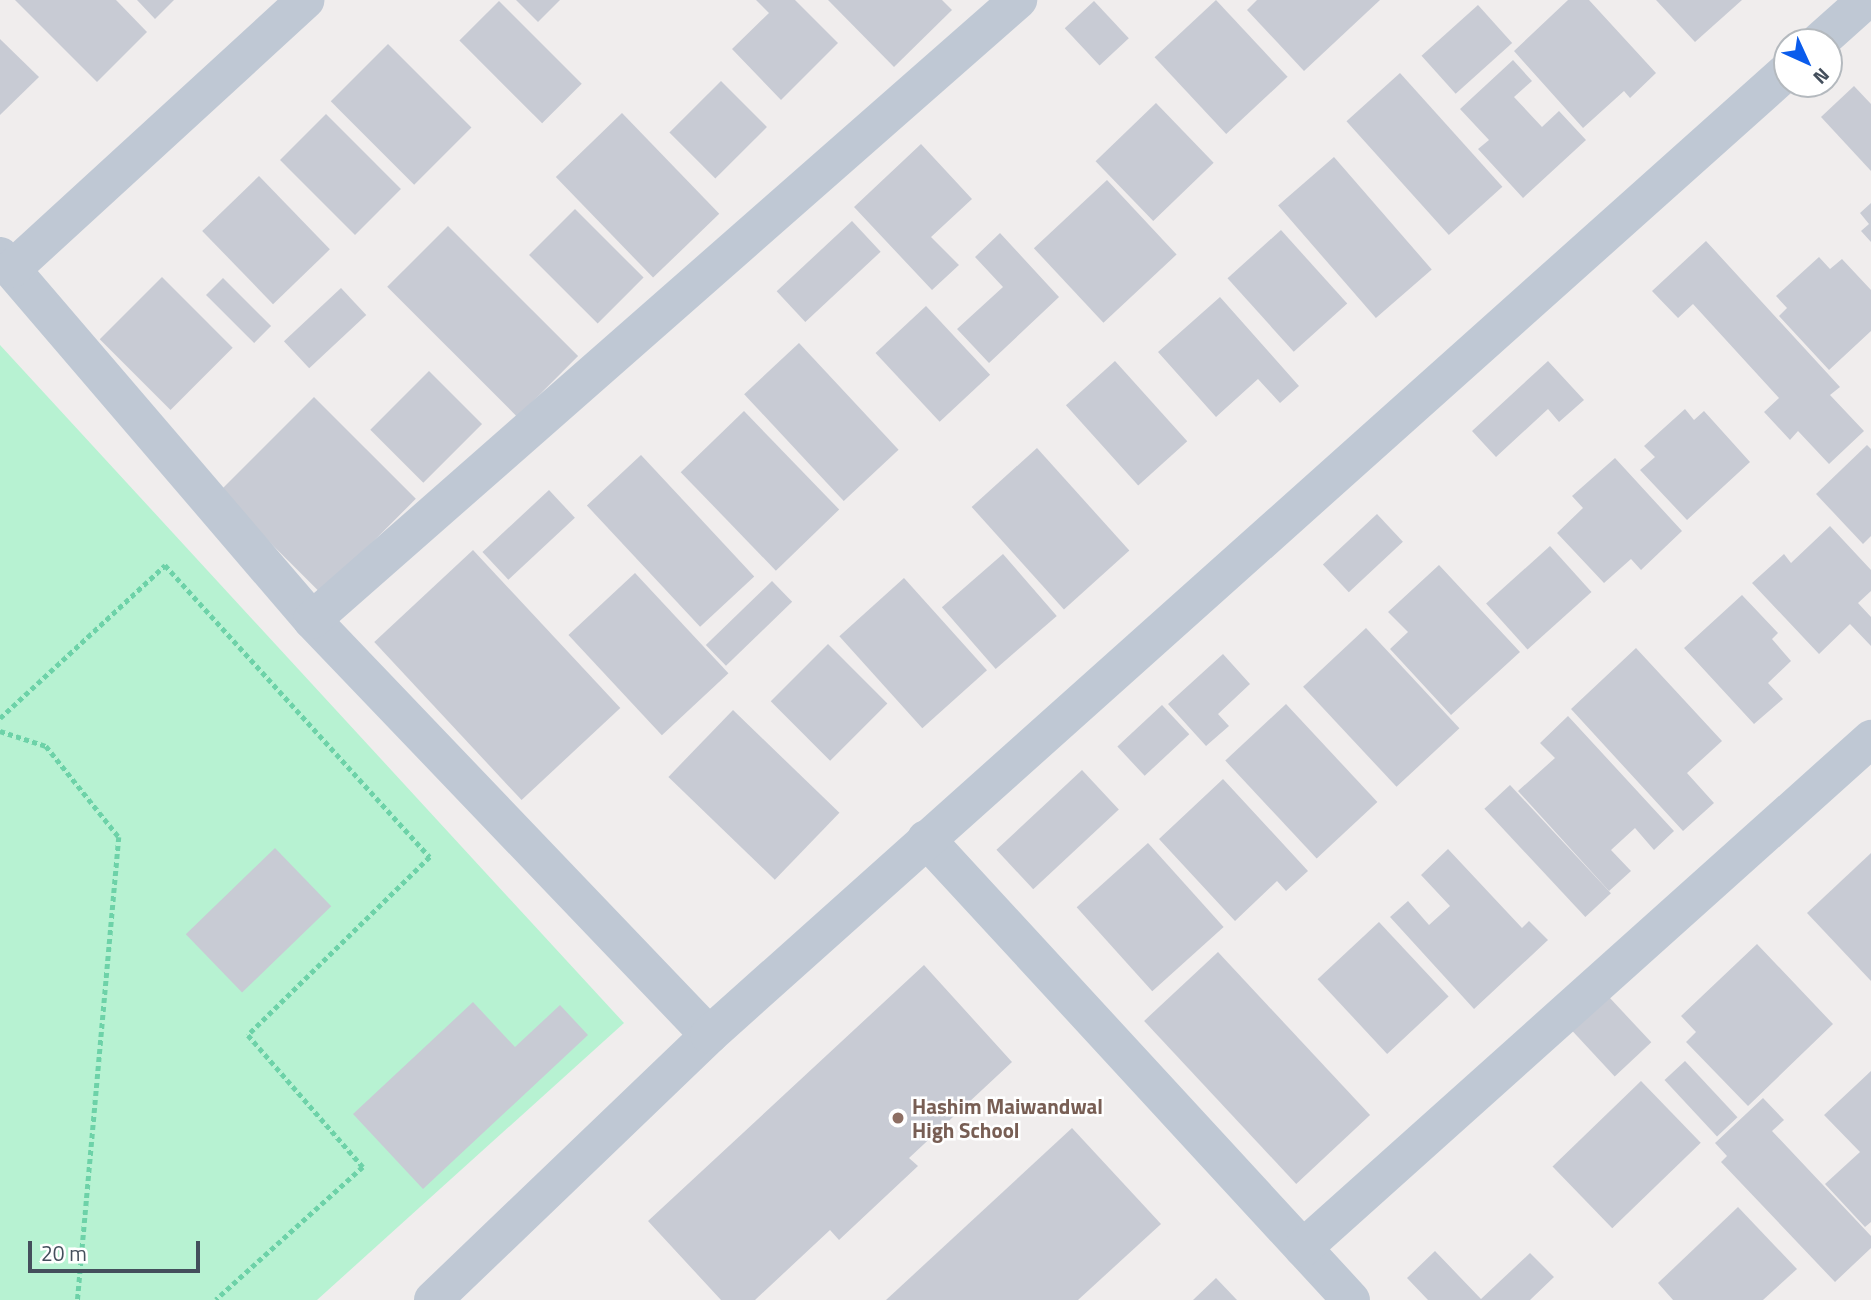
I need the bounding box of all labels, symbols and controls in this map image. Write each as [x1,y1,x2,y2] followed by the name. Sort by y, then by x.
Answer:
[1773,28,1843,98] north arrow
[1807,62,1837,92] text: N
[912,1093,1103,1143] place label: Hashim Maiwandwal High School
[890,1110,906,1126] marker: Hashim Maiwandwal High School
[32,1226,203,1270] scale bar
[41,1237,87,1269] text: 20 m

